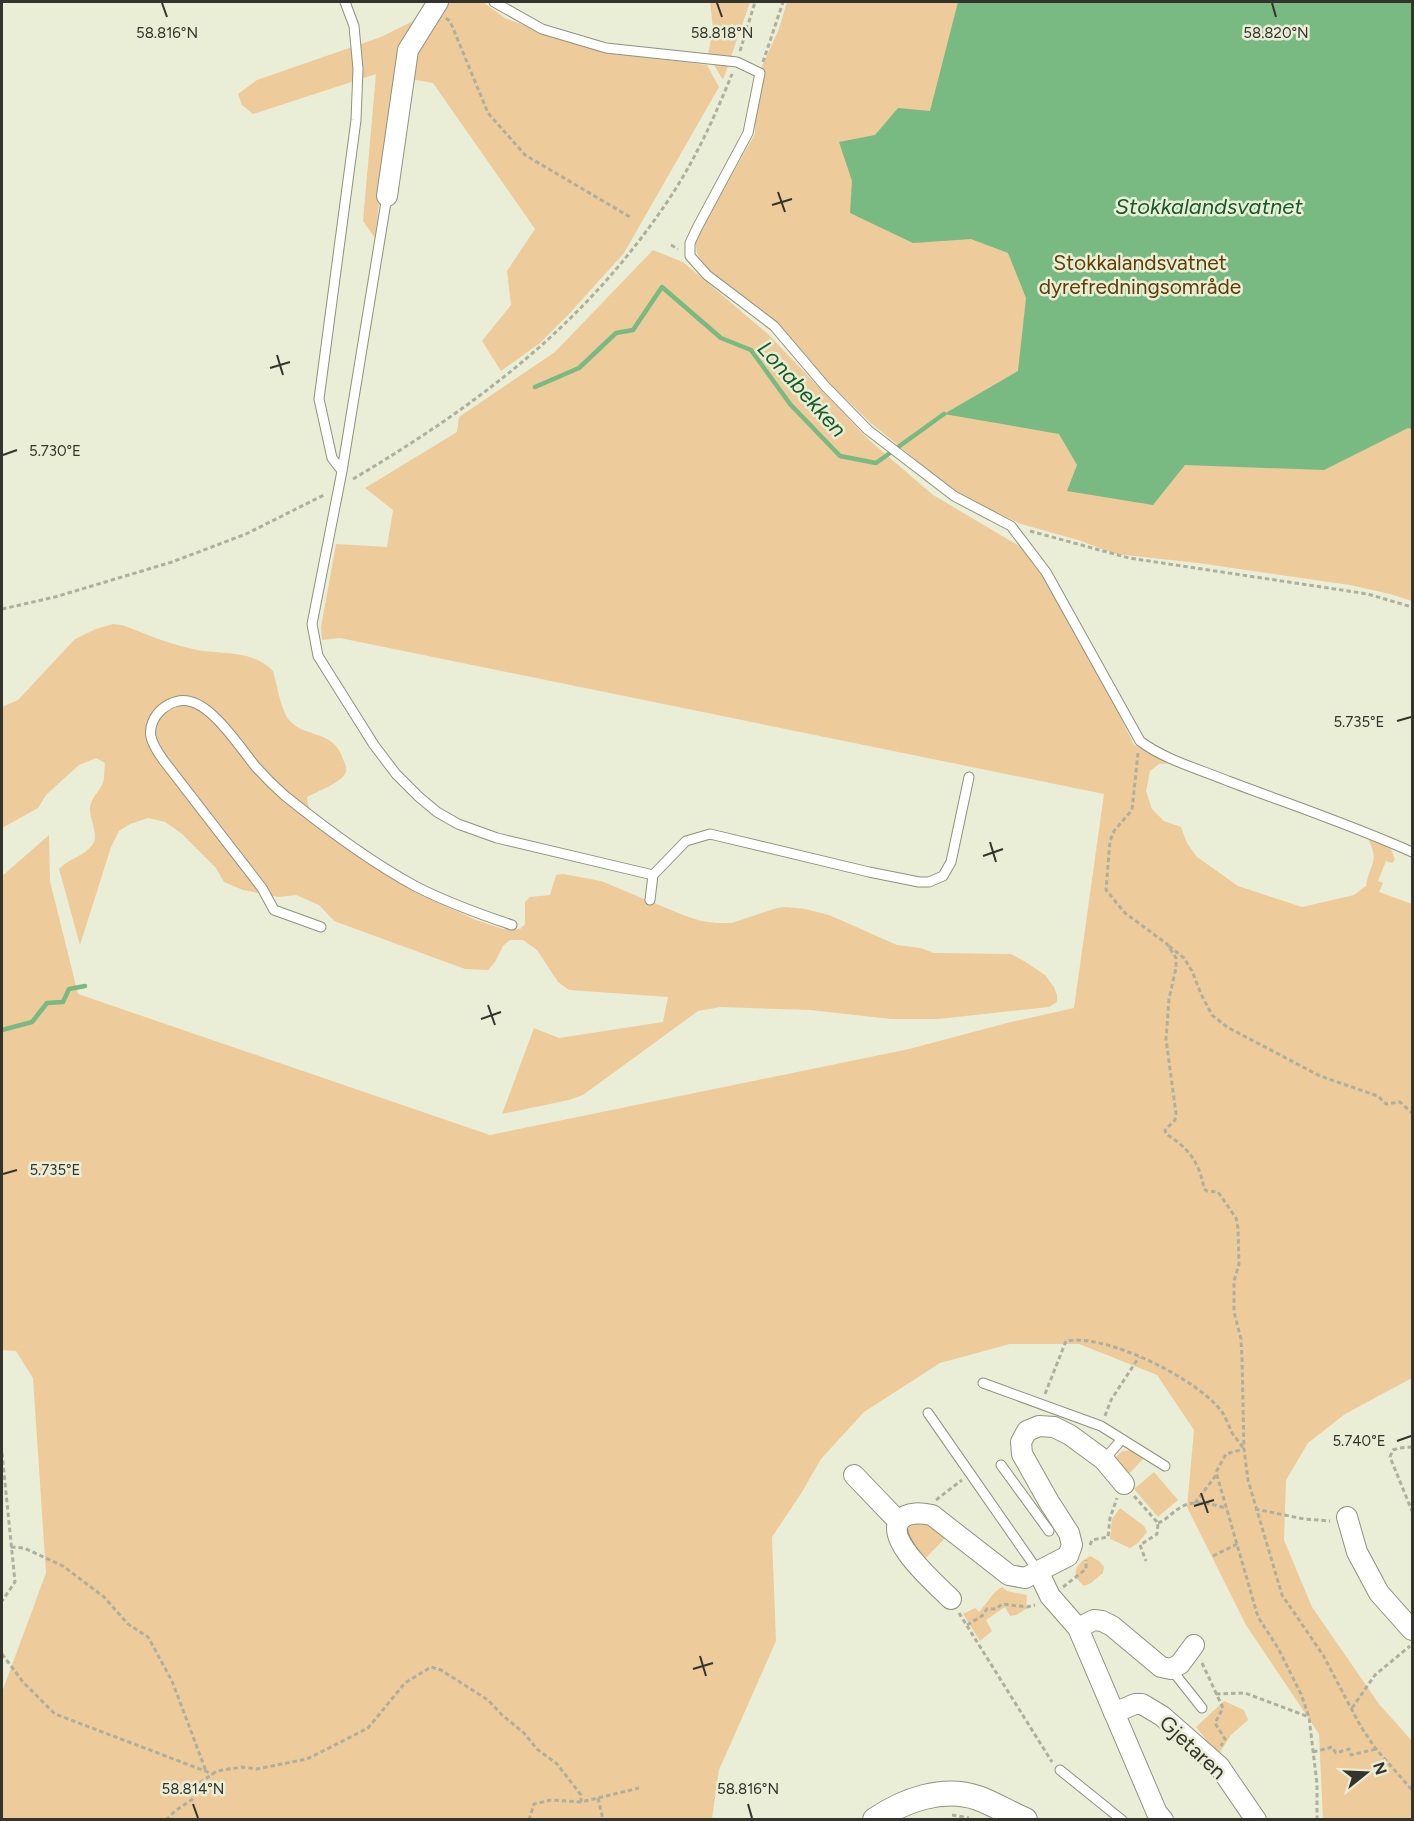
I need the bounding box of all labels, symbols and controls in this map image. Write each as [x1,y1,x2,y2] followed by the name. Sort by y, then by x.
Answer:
[136,24,198,42] text: 58.816°N
[691,24,753,42] text: 58.818°N
[1243,24,1309,42] text: 58.820°N
[1115,193,1303,220] water label: Stokkalandsvatnet
[1039,250,1241,299] park label: Stokkalandsvatnet dyrefredningsområde
[752,335,852,443] water label: Lonabekken
[29,442,81,460] text: 5.730°E
[1333,713,1385,731] text: 5.735°E
[29,1161,81,1179] text: 5.735°E
[1332,1432,1386,1450] text: 5.740°E
[1155,1710,1231,1784] street label: Gjetaren
[1336,1743,1396,1803] north arrow
[1369,1760,1391,1777] text: N
[162,1780,224,1798] text: 58.814°N
[717,1780,779,1798] text: 58.816°N

